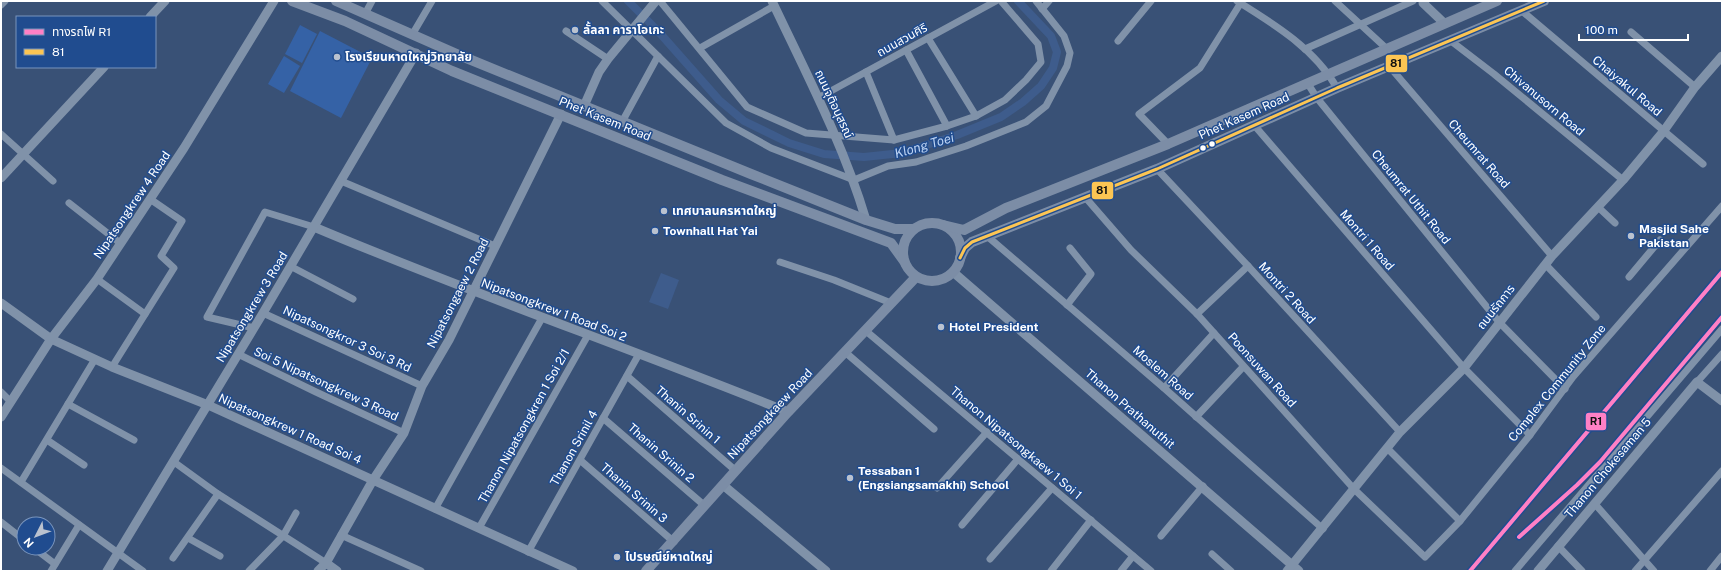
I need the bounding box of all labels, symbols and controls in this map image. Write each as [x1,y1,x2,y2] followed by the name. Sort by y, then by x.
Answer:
[16,16,156,68] legend
[1579,16,1688,42] scale bar
[874,20,930,60] street label: ถนนสวนศิริ
[583,21,664,37] place label: ลั้ลลา คาราโอเกะ
[1585,23,1618,37] text: 100 m
[52,25,111,39] text: ทางรถไฟ R1
[570,25,580,35] marker: ลั้ลลา คาราโอเกะ
[52,45,65,59] text: 81
[345,50,472,64] place label: โรงเรียนหาดใหญ่วิทยาลัย
[332,52,342,62] marker: โรงเรียนหาดใหญ่วิทยาลัย
[1589,53,1665,119] street label: Chaiyakul Road
[1385,54,1408,73] line badge: 81
[1390,57,1402,69] text: 81
[1501,63,1587,139] street label: Chivanusorn Road
[812,68,856,140] street label: ถนนจุติอนุสรณ์
[1196,90,1292,142] street label: Phet Kasem Road
[557,94,653,144] street label: Phet Kasem Road
[1445,117,1513,191] street label: Cheumrat Road
[893,130,956,161] water label: Klong Toei
[1207,139,1217,149] unlabelled marker
[1198,143,1208,153] unlabelled marker
[1369,147,1453,247] street label: Cheumrat Uthit Road
[91,149,173,261] street label: Nipatsongkrew 4 Road
[1091,181,1114,200] line badge: 81
[1096,184,1108,196] text: 81
[672,204,777,218] place label: เทศบาลนครหาดใหญ่
[659,206,669,216] marker: เทศบาลนครหาดใหญ่
[1337,207,1397,273] street label: Montri 1 Road
[1639,222,1709,250] place label: Masjid Sahe Pakistan
[663,224,758,238] place label: Townhall Hat Yai
[650,226,660,236] marker: Townhall Hat Yai
[1626,231,1636,241] marker: Masjid Sahe Pakistan
[424,236,492,350] street label: Nipatsongaew 2 Road
[213,249,291,365] street label: Nipatsongkrew 3 Road
[1256,259,1318,327] street label: Montri 2 Road
[479,276,629,344] street label: Nipatsongkrew 1 Road Soi 2
[1474,282,1518,332] street label: ถนนรัถการ
[281,303,413,375] street label: Nipatsongkror 3 Soi 3 Rd
[949,320,1038,334] place label: Hotel President
[1505,321,1609,444] street label: Complex Community Zone
[936,322,946,332] marker: Hotel President
[1225,330,1299,410] street label: Poonsuwan Road
[1130,343,1196,403] street label: Moslem Road
[251,344,401,424] street label: Soi 5 Nipatsongkrew 3 Road
[476,346,572,506] street label: Thanon Nipatsongkren 1 Soi 2/1
[725,366,815,462] street label: Nipatsongkaew Road
[1082,366,1178,452] street label: Thanon Prathanuthit
[653,383,723,447] street label: Thanin Srinin 1
[947,384,1085,502] street label: Thanon Nipatsongkaew 1 Soi 1
[216,391,364,467] street label: Nipatsongkrew 1 Road Soi 4
[548,407,601,488] street label: Thanon Srinil 4
[1585,412,1607,431] line badge: R1
[1562,415,1654,521] street label: Thanon Chokesaman 5
[1590,415,1602,427] text: R1
[625,420,697,486] street label: Thanin Srinin 2
[598,460,670,526] street label: Thanin Srinin 3
[858,464,1009,492] place label: Tessaban 1 (Engsiangsamakhi) School
[845,473,855,483] marker: Tessaban 1 (Engsiangsamakhi) School
[16,516,56,556] north arrow
[21,535,36,550] text: N
[625,550,713,564] place label: ไปรษณีย์หาดใหญ่
[612,552,622,562] marker: ไปรษณีย์หาดใหญ่

